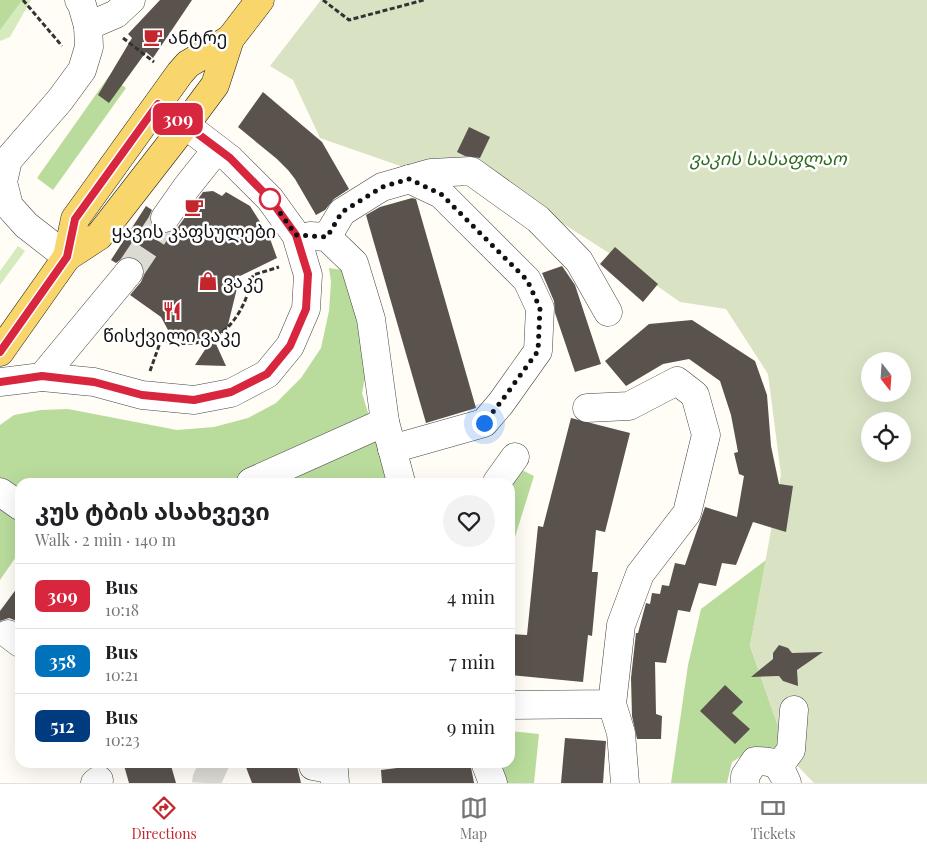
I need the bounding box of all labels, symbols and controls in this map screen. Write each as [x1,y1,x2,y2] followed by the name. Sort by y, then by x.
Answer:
[168,25,227,49] place label: ანტრე
[142,26,164,48] cafe icon: ანტრე
[149,103,207,135] line badge: 309
[163,107,193,131] text: 309
[690,146,848,170] park label: ვაკის სასაფლაო
[259,188,281,210] unlabelled marker
[183,196,205,218] cafe icon: ყავის კაფსულები
[112,219,276,243] place label: ყავის კაფსულები
[223,269,264,293] place label: ვაკე
[197,270,219,292] shop icon: ვაკე
[161,300,183,322] restaurant icon: წისქვილი ვაკე
[103,323,241,347] place label: წისქვილი ვაკე
[861,352,911,402] north arrow
[861,352,911,462] map controls
[472,411,497,436] your location
[861,412,911,462] button: locate
[35,494,270,526] text: კუს ტბის ასახვევი
[443,495,495,547] button: heart
[35,529,176,550] text: Walk · 2 min · 140 m
[105,573,138,599] text: Bus
[447,583,495,609] text: 4 min
[47,584,78,608] text: 309
[105,599,139,620] text: 10:18
[105,638,138,664] text: Bus
[449,648,495,674] text: 7 min
[49,649,76,673] text: 358
[105,664,138,685] text: 10:21
[105,703,138,729] text: Bus
[447,713,495,739] text: 9 min
[50,714,75,738] text: 512
[105,729,140,750] text: 10:23
[131,794,197,843] tab: Directions
[460,794,488,843] tab: Map
[750,794,796,843] tab: Tickets

